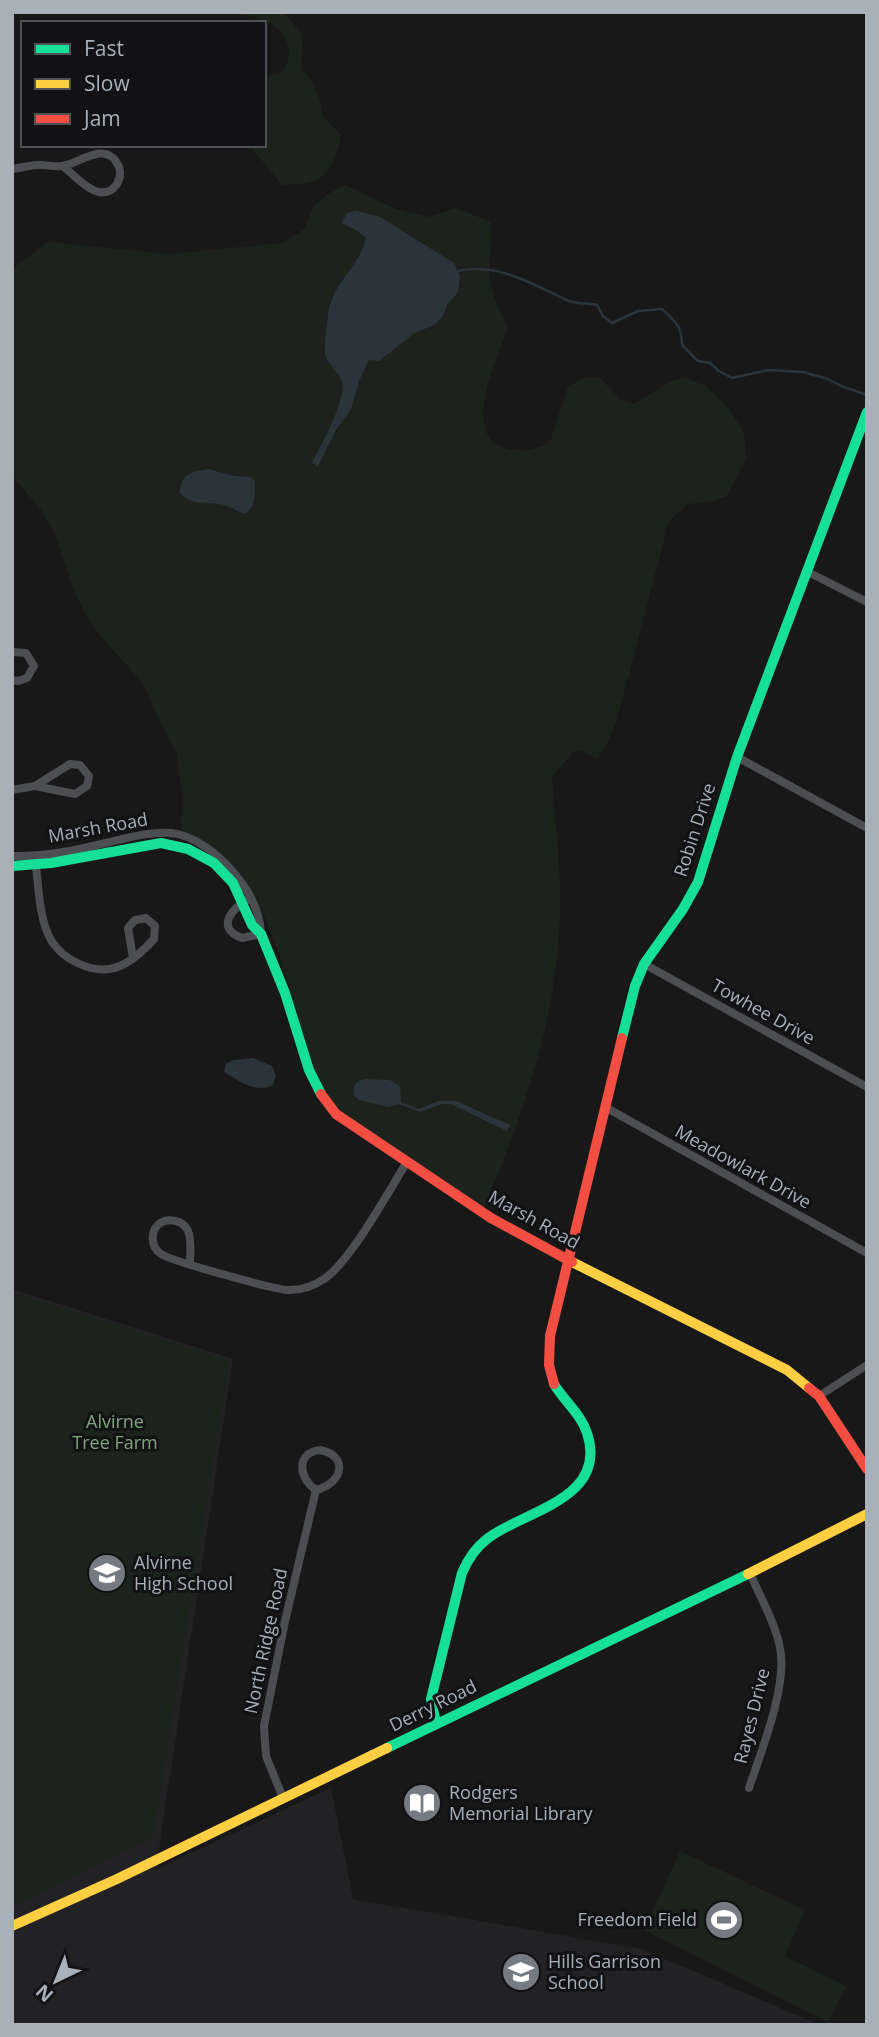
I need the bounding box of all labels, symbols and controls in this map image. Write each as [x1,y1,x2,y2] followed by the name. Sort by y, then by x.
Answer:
[21,21,266,147] legend
[84,34,124,62] text: Fast
[84,69,130,97] text: Slow
[82,104,121,132] text: Jam
[668,780,720,880] street label: Robin Drive
[46,806,150,848] street label: Marsh Road
[708,973,819,1049] street label: Towhee Drive
[671,1119,816,1214] street label: Meadowlark Drive
[485,1184,584,1254] street label: Marsh Road
[72,1409,158,1454] park label: Alvirne Tree Farm
[134,1550,233,1595] place label: Alvirne High School
[86,1552,128,1594] school or university icon: Alvirne High School
[238,1566,292,1716] street label: North Ridge Road
[728,1666,774,1766] street label: Rayes Drive
[385,1674,480,1737] street label: Derry Road
[449,1780,594,1825] place label: Rodgers Memorial Library
[401,1782,443,1824] library icon: Rodgers Memorial Library
[703,1899,745,1941] sports icon: Freedom Field
[577,1907,697,1931] place label: Freedom Field
[21,1946,91,2016] north arrow
[548,1949,661,1994] place label: Hills Garrison School
[500,1951,542,1993] school or university icon: Hills Garrison School
[30,1979,59,2008] text: N

